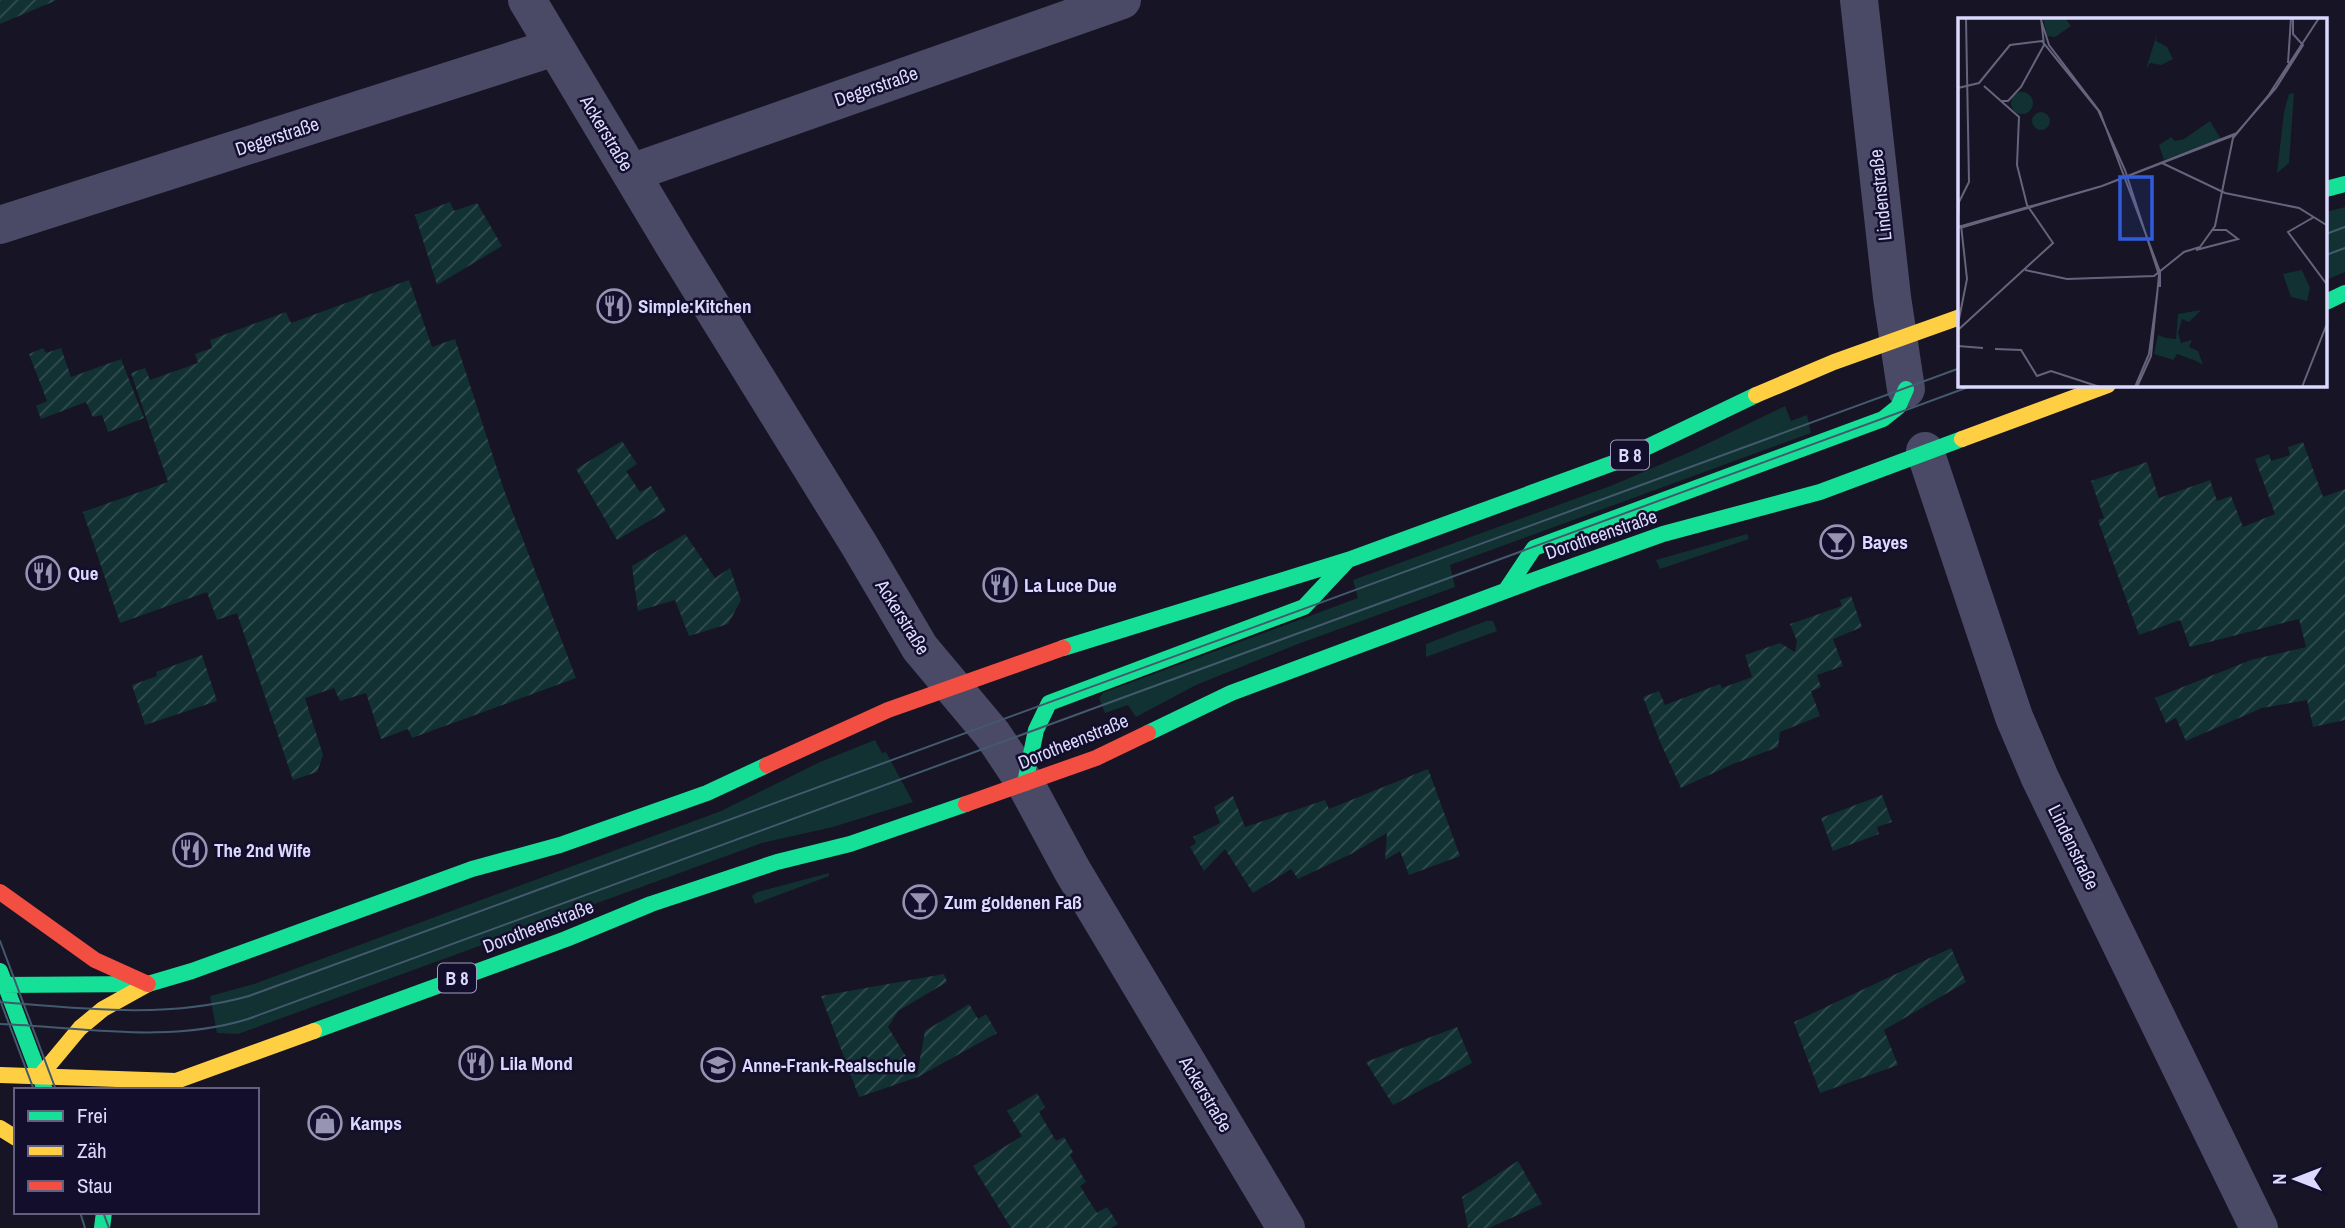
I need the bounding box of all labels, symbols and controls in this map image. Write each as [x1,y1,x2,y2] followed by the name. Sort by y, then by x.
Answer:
[1958,18,2328,387] inset map
[831,60,921,112] street label: Degerstraße
[574,89,640,176] street label: Ackerstraße
[232,110,322,162] street label: Degerstraße
[1862,148,1898,242] street label: Lindenstraße
[595,287,633,325] restaurant icon: Simple:Kitchen
[638,293,751,319] place label: Simple:Kitchen
[1611,440,1649,470] road number: B 8
[1541,503,1661,565] street label: Dorotheenstraße
[1818,523,1856,561] bar icon: Bayes
[1862,529,1908,555] place label: Bayes
[24,554,62,592] restaurant icon: Que
[68,560,99,586] place label: Que
[981,566,1019,604] restaurant icon: La Luce Due
[1024,572,1117,598] place label: La Luce Due
[869,574,936,660] street label: Ackerstraße
[1014,707,1132,775] street label: Dorotheenstraße
[2042,800,2106,894] street label: Lindenstraße
[171,831,209,869] restaurant icon: The 2nd Wife
[214,837,311,863] place label: The 2nd Wife
[901,883,939,921] bar icon: Zum goldenen Faß
[944,889,1082,915] place label: Zum goldenen Faß
[479,893,597,959] street label: Dorotheenstraße
[438,964,476,993] road number: B 8
[457,1044,495,1082] restaurant icon: Lila Mond
[699,1046,737,1084] school or university icon: Anne-Frank-Realschule
[500,1050,573,1076] place label: Lila Mond
[1173,1050,1239,1137] street label: Ackerstraße
[742,1052,916,1078] place label: Anne-Frank-Realschule
[14,1088,259,1214] legend
[77,1101,108,1130] text: Frei
[306,1104,344,1142] shop icon: Kamps
[350,1110,402,1136] place label: Kamps
[77,1136,107,1165] text: Zäh
[2261,1144,2331,1214] north arrow
[77,1171,112,1200] text: Stau
[2266,1173,2292,1185] text: N

